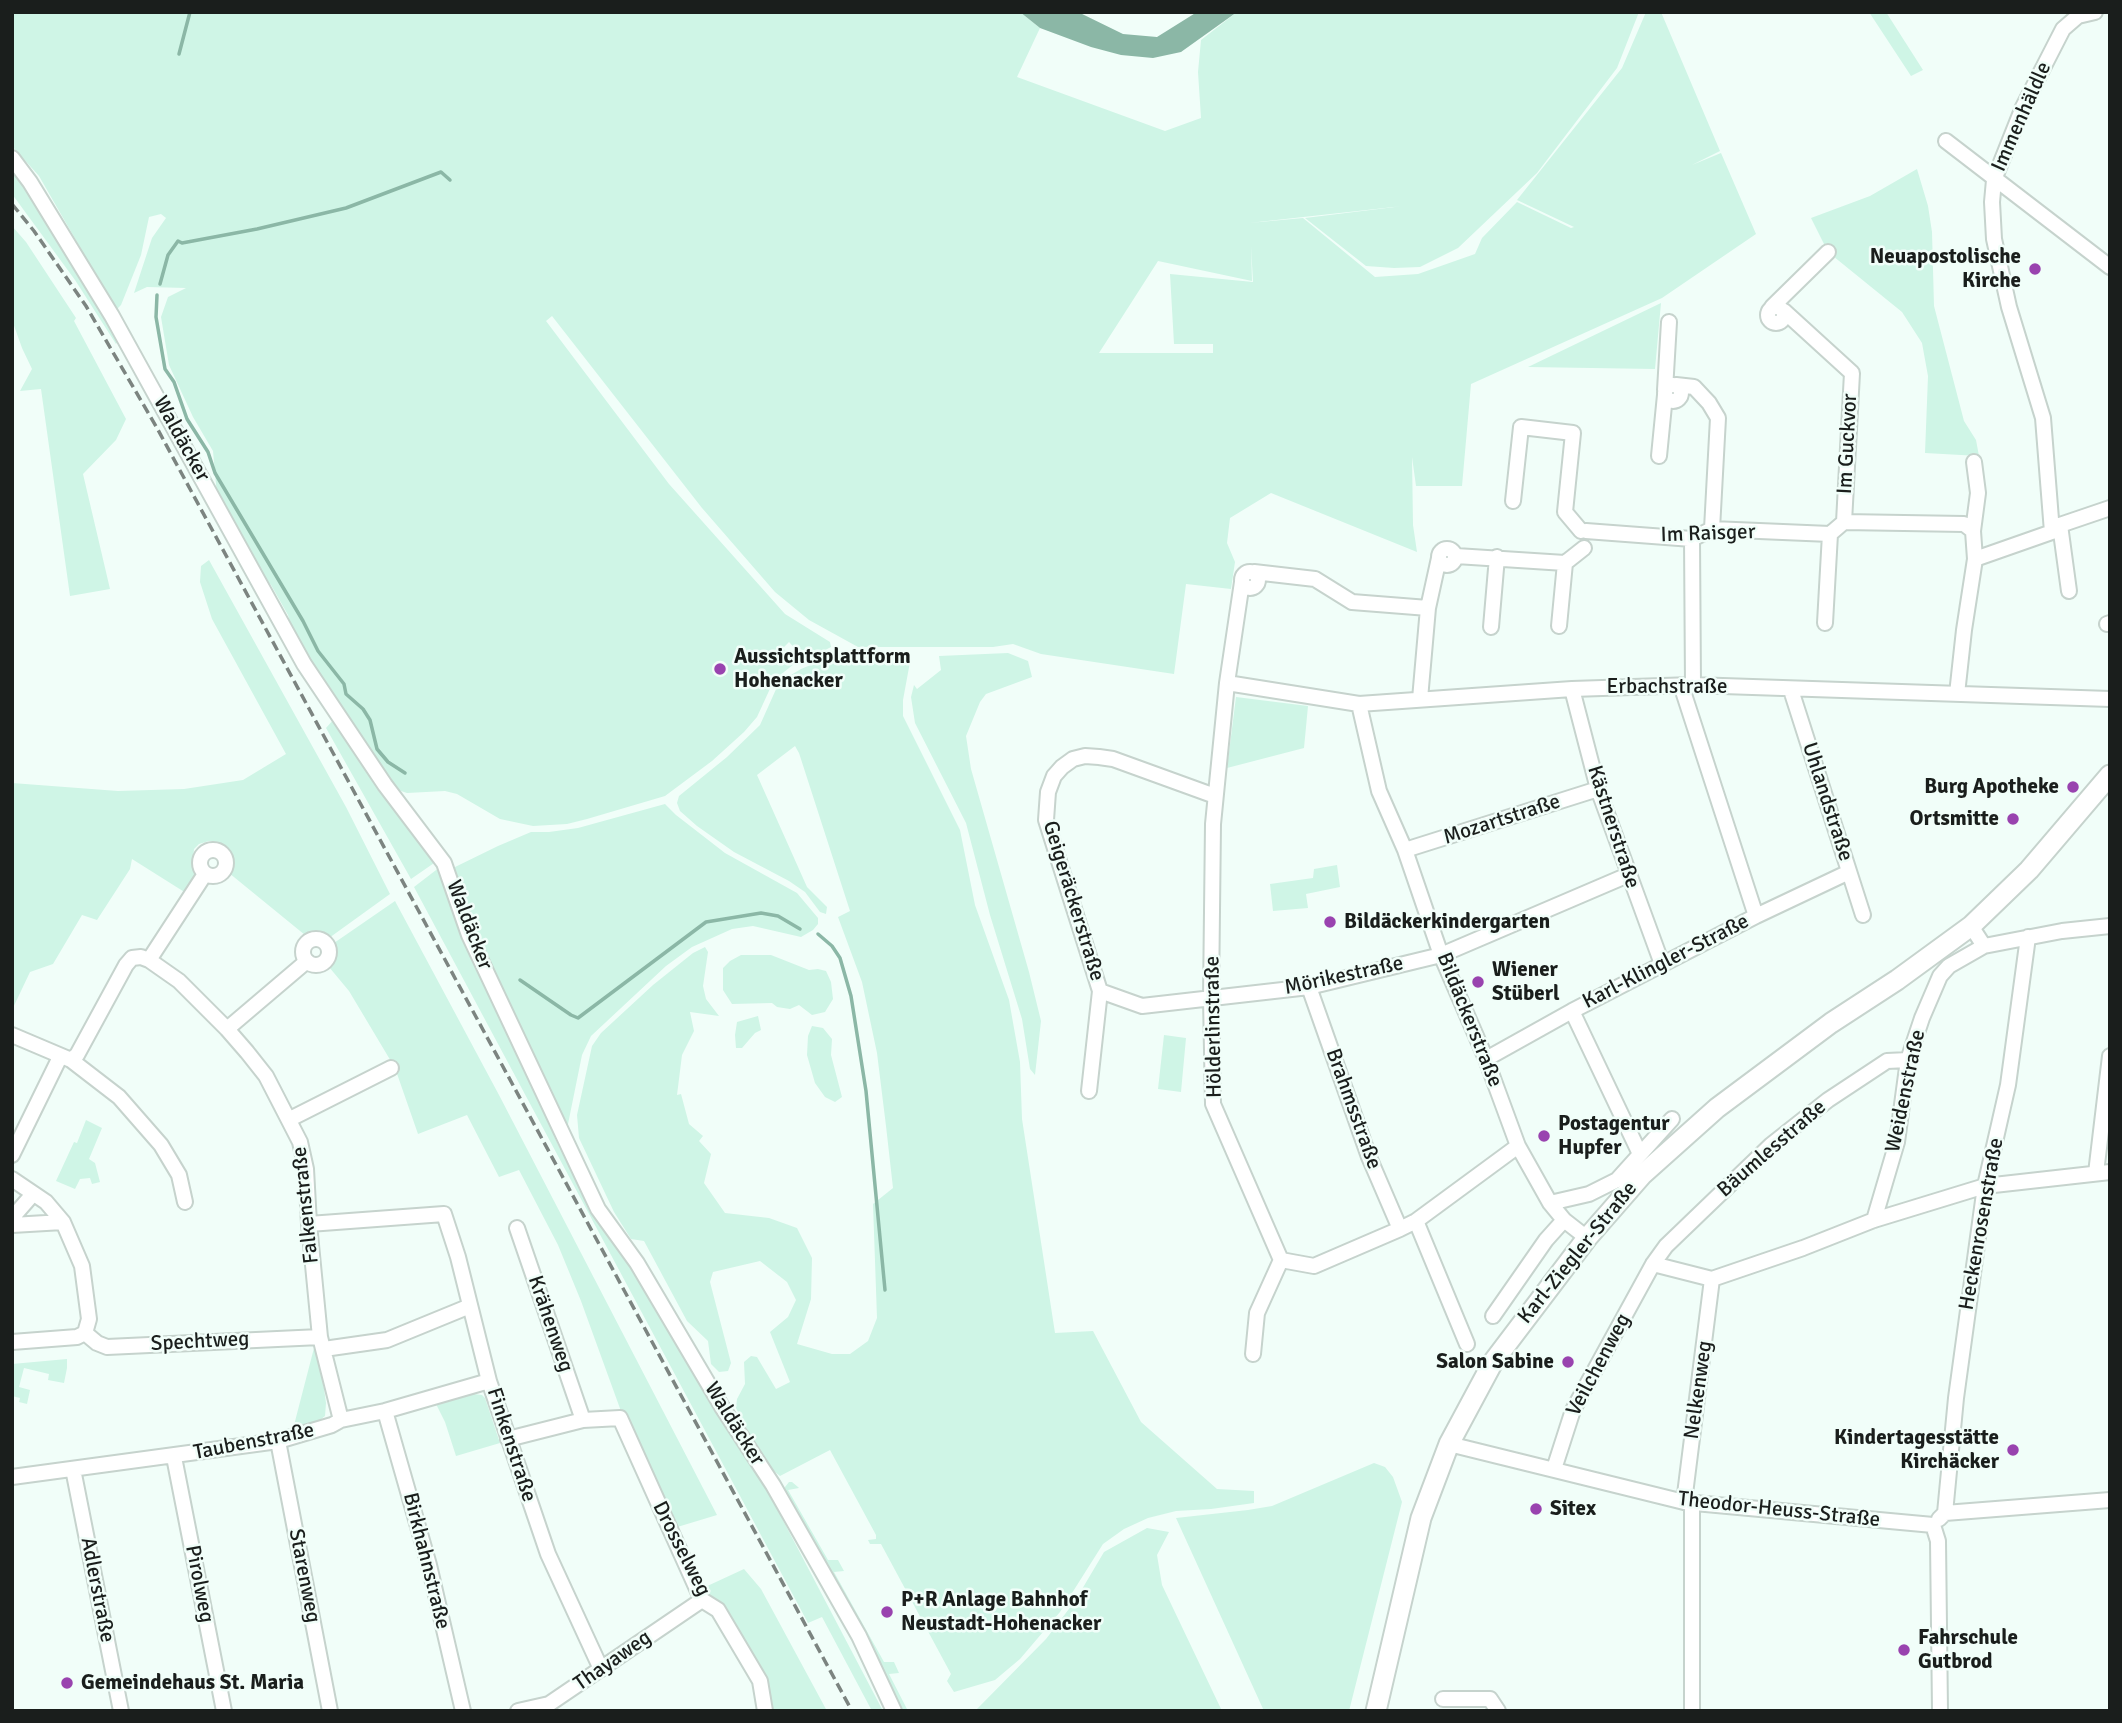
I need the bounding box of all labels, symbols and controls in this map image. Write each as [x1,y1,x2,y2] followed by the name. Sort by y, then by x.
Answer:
[1987,58,2057,176] street label: Immenhäldle
[1870,244,2021,294] place label: Neuapostolische Kirche
[2027,261,2043,277] marker: Neuapostolische Kirche
[147,392,215,486] street label: Waldäcker
[1833,393,1863,495] street label: Im Guckvor
[1660,520,1756,548] street label: Im Raisger
[734,644,911,694] place label: Aussichtsplattform Hohenacker
[712,661,728,677] marker: Aussichtsplattform Hohenacker
[1606,674,1728,700] street label: Erbachstraße
[1796,739,1858,865] street label: Uhlandstraße
[1581,762,1645,892] street label: Kästnerstraße
[1924,774,2059,800] place label: Burg Apotheke
[2065,779,2081,795] marker: Burg Apotheke
[1440,789,1564,851] street label: Mozartstraße
[1910,806,1999,832] place label: Ortsmitte
[2005,811,2021,827] marker: Ortsmitte
[1037,818,1109,984] street label: Geigeräckerstraße
[440,877,498,973] street label: Waldäcker
[1344,909,1550,935] place label: Bildäckerkindergarten
[1579,909,1753,1015] street label: Karl-Klingler-Straße
[1322,914,1338,930] marker: Bildäckerkindergarten
[1431,949,1507,1091] street label: Bildäckerstraße
[1282,951,1406,1001] street label: Mörikestraße
[1200,956,1228,1098] street label: Hölderlinstraße
[1492,957,1560,1007] place label: Wiener Stüberl
[1470,974,1486,990] marker: Wiener Stüberl
[1881,1027,1931,1155] street label: Weidenstraße
[1320,1045,1386,1173] street label: Brahmsstraße
[1713,1095,1831,1203] street label: Bäumlesstraße
[1558,1111,1670,1161] place label: Postagentur Hupfer
[1536,1128,1552,1144] marker: Postagentur Hupfer
[1954,1136,2010,1312] street label: Heckenrosenstraße
[287,1145,325,1265] street label: Falkenstraße
[1513,1177,1643,1329] street label: Karl-Ziegler-Straße
[522,1272,578,1376] street label: Krähenweg
[1561,1309,1637,1421] street label: Veilchenweg
[150,1327,250,1357] street label: Spechtweg
[1680,1339,1718,1441] street label: Nelkenweg
[1436,1349,1554,1375] place label: Salon Sabine
[1560,1354,1576,1370] marker: Salon Sabine
[698,1378,770,1470] street label: Waldäcker
[481,1385,541,1505] street label: Finkenstraße
[192,1418,316,1466] street label: Taubenstraße
[1834,1425,1999,1475] place label: Kindertagesstätte Kirchäcker
[2005,1442,2021,1458] marker: Kindertagesstätte Kirchäcker
[1677,1487,1881,1533] street label: Theodor-Heuss-Straße
[397,1490,455,1632] street label: Birkhahnstraße
[1550,1496,1596,1522] place label: Sitex
[646,1497,716,1601] street label: Drosselweg
[1528,1501,1544,1517] marker: Sitex
[283,1527,325,1625] street label: Starenweg
[74,1535,120,1645] street label: Adlerstraße
[179,1543,219,1625] street label: Pirolweg
[901,1587,1101,1637] place label: P+R Anlage Bahnhof Neustadt-Hohenacker
[879,1604,895,1620] marker: P+R Anlage Bahnhof Neustadt-Hohenacker
[569,1625,657,1697] street label: Thayaweg
[1918,1625,2018,1675] place label: Fahrschule Gutbrod
[1896,1642,1912,1658] marker: Fahrschule Gutbrod
[81,1670,304,1696] place label: Gemeindehaus St. Maria
[59,1675,75,1691] marker: Gemeindehaus St. Maria

